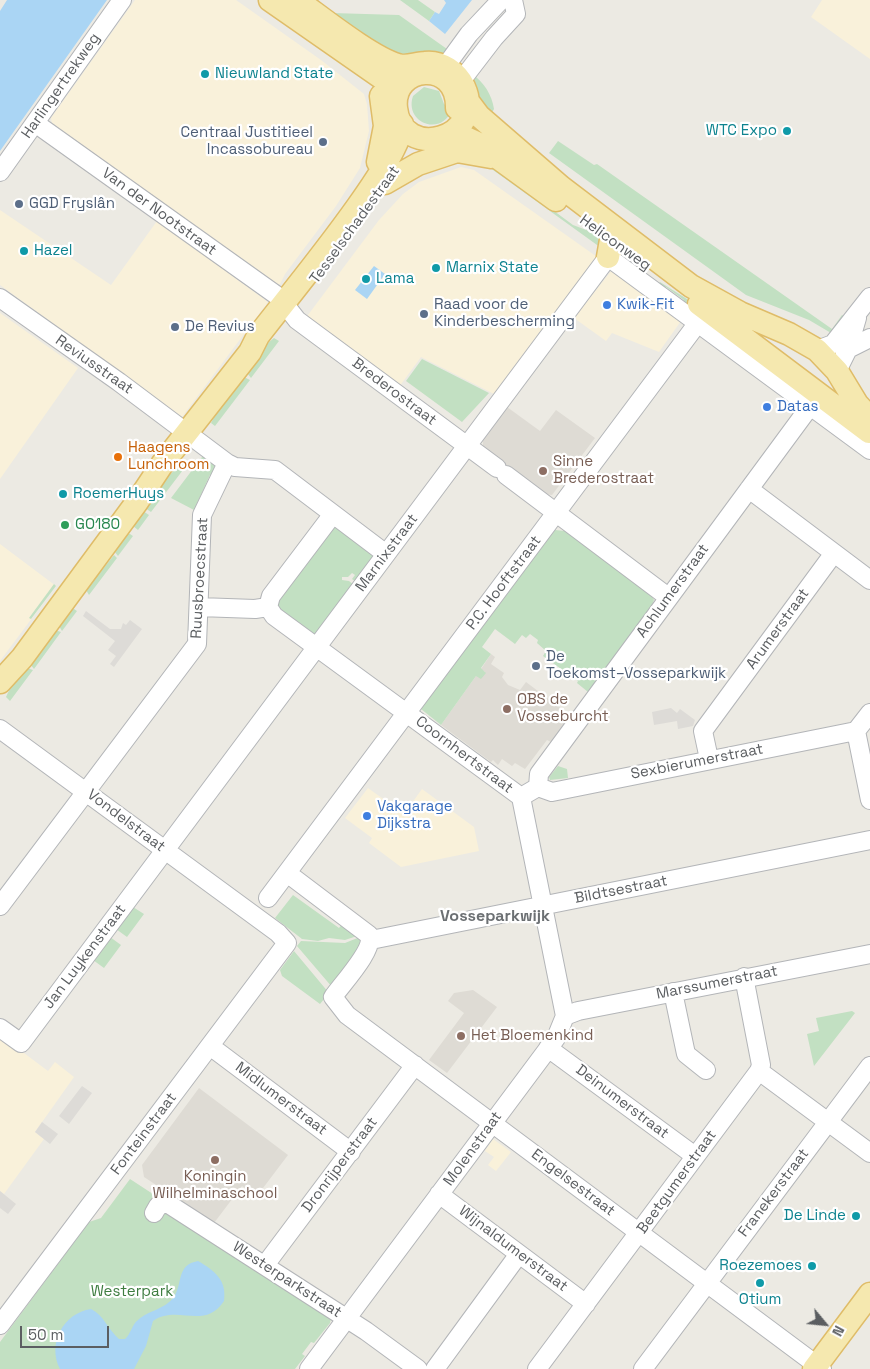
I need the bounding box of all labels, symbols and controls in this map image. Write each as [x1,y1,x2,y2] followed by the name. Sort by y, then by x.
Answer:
[18,30,104,142] street label: Harlingertrekweg
[215,65,333,83] place label: Nieuwland State
[199,68,211,80] marker: Nieuwland State
[706,122,777,140] place label: WTC Expo
[180,124,313,159] place label: Centraal Justitieel Incassobureau
[781,125,793,137] marker: WTC Expo
[317,136,329,148] marker: Centraal Justitieel Incassobureau
[306,163,404,287] street label: Tesselschadestraat
[98,164,220,260] street label: Van der Nootstraat
[29,195,115,213] place label: GGD Fryslân
[13,198,25,210] marker: GGD Fryslân
[576,211,654,275] street label: Heliconweg
[34,242,73,260] place label: Hazel
[18,245,30,257] marker: Hazel
[446,259,539,277] place label: Marnix State
[430,262,442,274] marker: Marnix State
[376,270,414,288] place label: Lama
[360,273,372,285] marker: Lama
[434,296,575,331] place label: Raad voor de Kinderbescherming
[617,296,675,314] place label: Kwik-Fit
[601,299,613,311] marker: Kwik-Fit
[418,308,430,320] marker: Raad voor de Kinderbescherming
[185,318,255,336] place label: De Revius
[169,321,181,333] marker: De Revius
[52,332,136,398] street label: Reviusstraat
[348,354,440,430] street label: Brederostraat
[777,398,818,416] place label: Datas
[761,401,773,413] marker: Datas
[128,439,209,474] place label: Haagens Lunchroom
[112,451,124,463] marker: Haagens Lunchroom
[553,453,654,488] place label: Sinne Brederostraat
[537,465,549,477] marker: Sinne Brederostraat
[73,485,164,503] place label: RoemerHuys
[57,488,69,500] marker: RoemerHuys
[352,511,422,595] street label: Marnixstraat
[75,516,120,534] place label: GO180
[188,517,212,639] street label: Ruusbroecstraat
[59,519,71,531] marker: GO180
[463,532,545,634] street label: P.C. Hooftstraat
[633,541,713,641] street label: Achlumerstraat
[743,585,813,673] street label: Arumerstraat
[546,648,726,683] place label: De Toekomst–Vosseparkwijk
[530,660,542,672] marker: De Toekomst–Vosseparkwijk
[517,691,609,726] place label: OBS de Vosseburcht
[501,703,513,715] marker: OBS de Vosseburcht
[412,712,516,798] street label: Coornhertstraat
[629,740,765,784] street label: Sexbierumerstraat
[83,786,169,856] street label: Vondelstraat
[377,798,453,833] place label: Vakgarage Dijkstra
[361,810,373,822] marker: Vakgarage Dijkstra
[573,872,669,908] street label: Bildtsestraat
[40,901,130,1013] street label: Jan Luykenstraat
[440,907,550,927] district label: Vosseparkwijk
[655,962,779,1004] street label: Marssumerstraat
[471,1027,593,1045] place label: Het Bloemenkind
[455,1030,467,1042] marker: Het Bloemenkind
[232,1059,330,1139] street label: Midlumerstraat
[572,1061,672,1143] street label: Deinumerstraat
[107,1089,181,1179] street label: Fonteinstraat
[440,1108,506,1190] street label: Molenstraat
[298,1114,382,1216] street label: Dronrijperstraat
[633,1127,721,1237] street label: Beetgumerstraat
[735,1145,813,1241] street label: Franekerstraat
[528,1146,618,1220] street label: Engelsestraat
[209,1154,221,1166] marker: Koningin Wilhelminaschool
[153,1168,277,1203] place label: Koningin Wilhelminaschool
[455,1202,571,1296] street label: Wijnaldumerstraat
[784,1207,846,1225] place label: De Linde
[850,1210,862,1222] marker: De Linde
[229,1238,345,1322] street label: Westerparkstraat
[719,1257,802,1275] place label: Roezemoes
[806,1260,818,1272] marker: Roezemoes
[754,1277,766,1289] marker: Otium
[91,1283,173,1301] park label: Westerpark
[739,1291,781,1309] place label: Otium
[800,1299,850,1349] north arrow
[22,1316,111,1348] scale bar
[828,1323,848,1339] text: N
[28,1325,63,1344] text: 50 m

